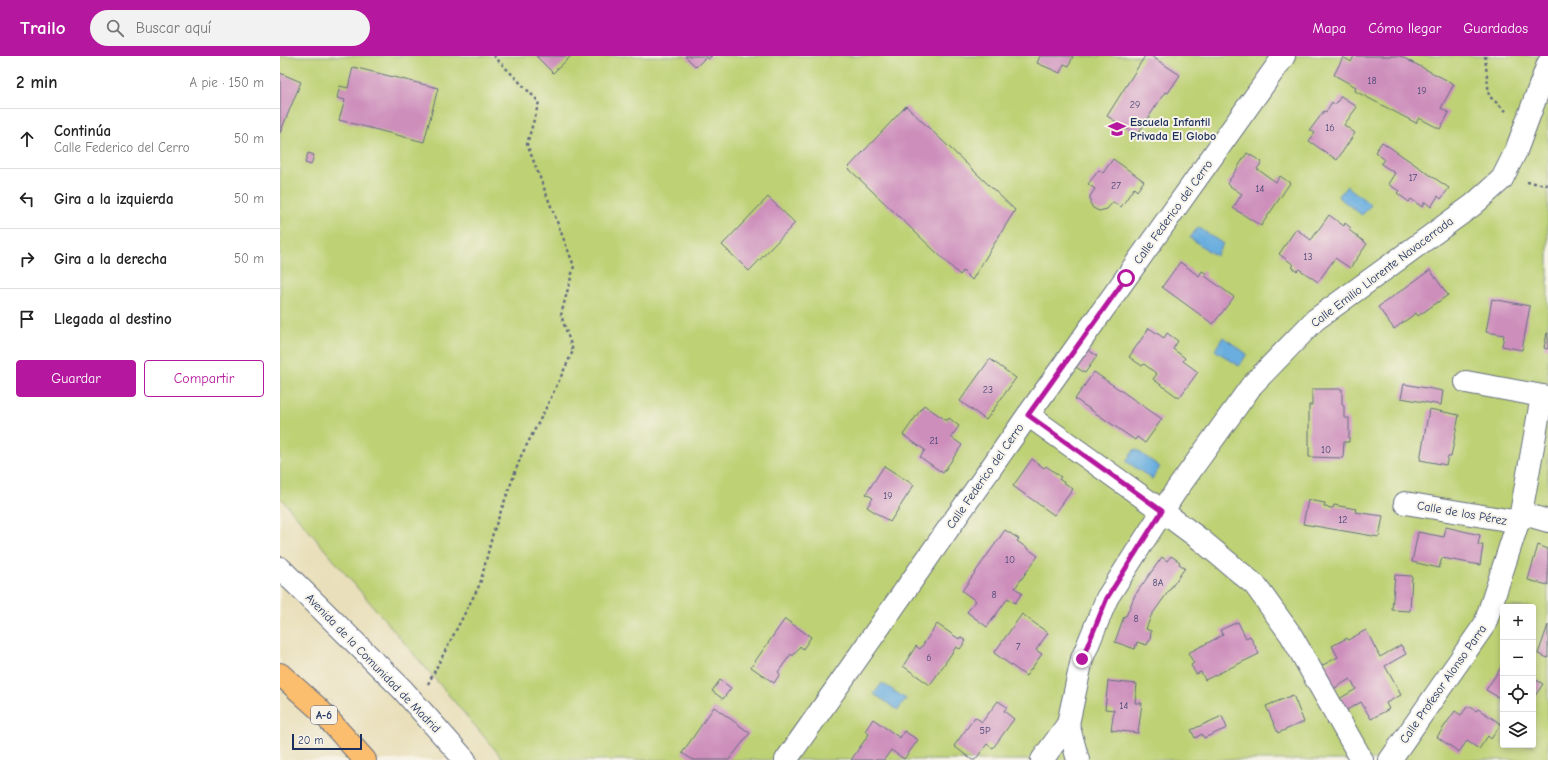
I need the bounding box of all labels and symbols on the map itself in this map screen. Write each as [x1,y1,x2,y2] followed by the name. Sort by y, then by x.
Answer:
[1367,75,1377,87] house number: 18
[1417,85,1427,97] house number: 19
[1130,99,1140,111] house number: 29
[1130,115,1216,143] place label: Escuela Infantil Privada El Globo
[1107,119,1127,139] school or university icon: Escuela Infantil Privada El Globo
[1325,122,1335,134] house number: 16
[1131,157,1215,267] street label: Calle Federico del Cerro
[1409,172,1418,184] house number: 17
[1111,180,1121,192] house number: 27
[1256,183,1265,195] house number: 14
[1308,214,1456,330] street label: Calle Emilio Llorente Navacerrada
[1303,251,1313,263] house number: 13
[1117,269,1135,287] route start
[983,384,993,396] house number: 23
[943,421,1027,531] street label: Calle Federico del Cerro
[929,435,939,447] house number: 21
[1321,444,1331,456] house number: 10
[883,490,893,502] house number: 19
[1416,498,1509,528] street label: Calle de los Pérez
[1338,514,1348,526] house number: 12
[1005,554,1015,566] house number: 10
[1153,577,1164,589] house number: 8A
[991,589,997,601] house number: 8
[303,591,443,735] street label: Avenida de la Comunidad de Madrid
[1133,613,1139,625] house number: 8
[1397,622,1489,746] street label: Calle Profesor Alonso Parra
[1016,641,1021,653] house number: 7
[1073,650,1091,668] route end
[926,652,932,664] house number: 6
[1120,700,1129,712] house number: 14
[311,706,337,724] road number: A-6
[979,725,991,737] house number: 5P
[292,732,362,751] scale bar

